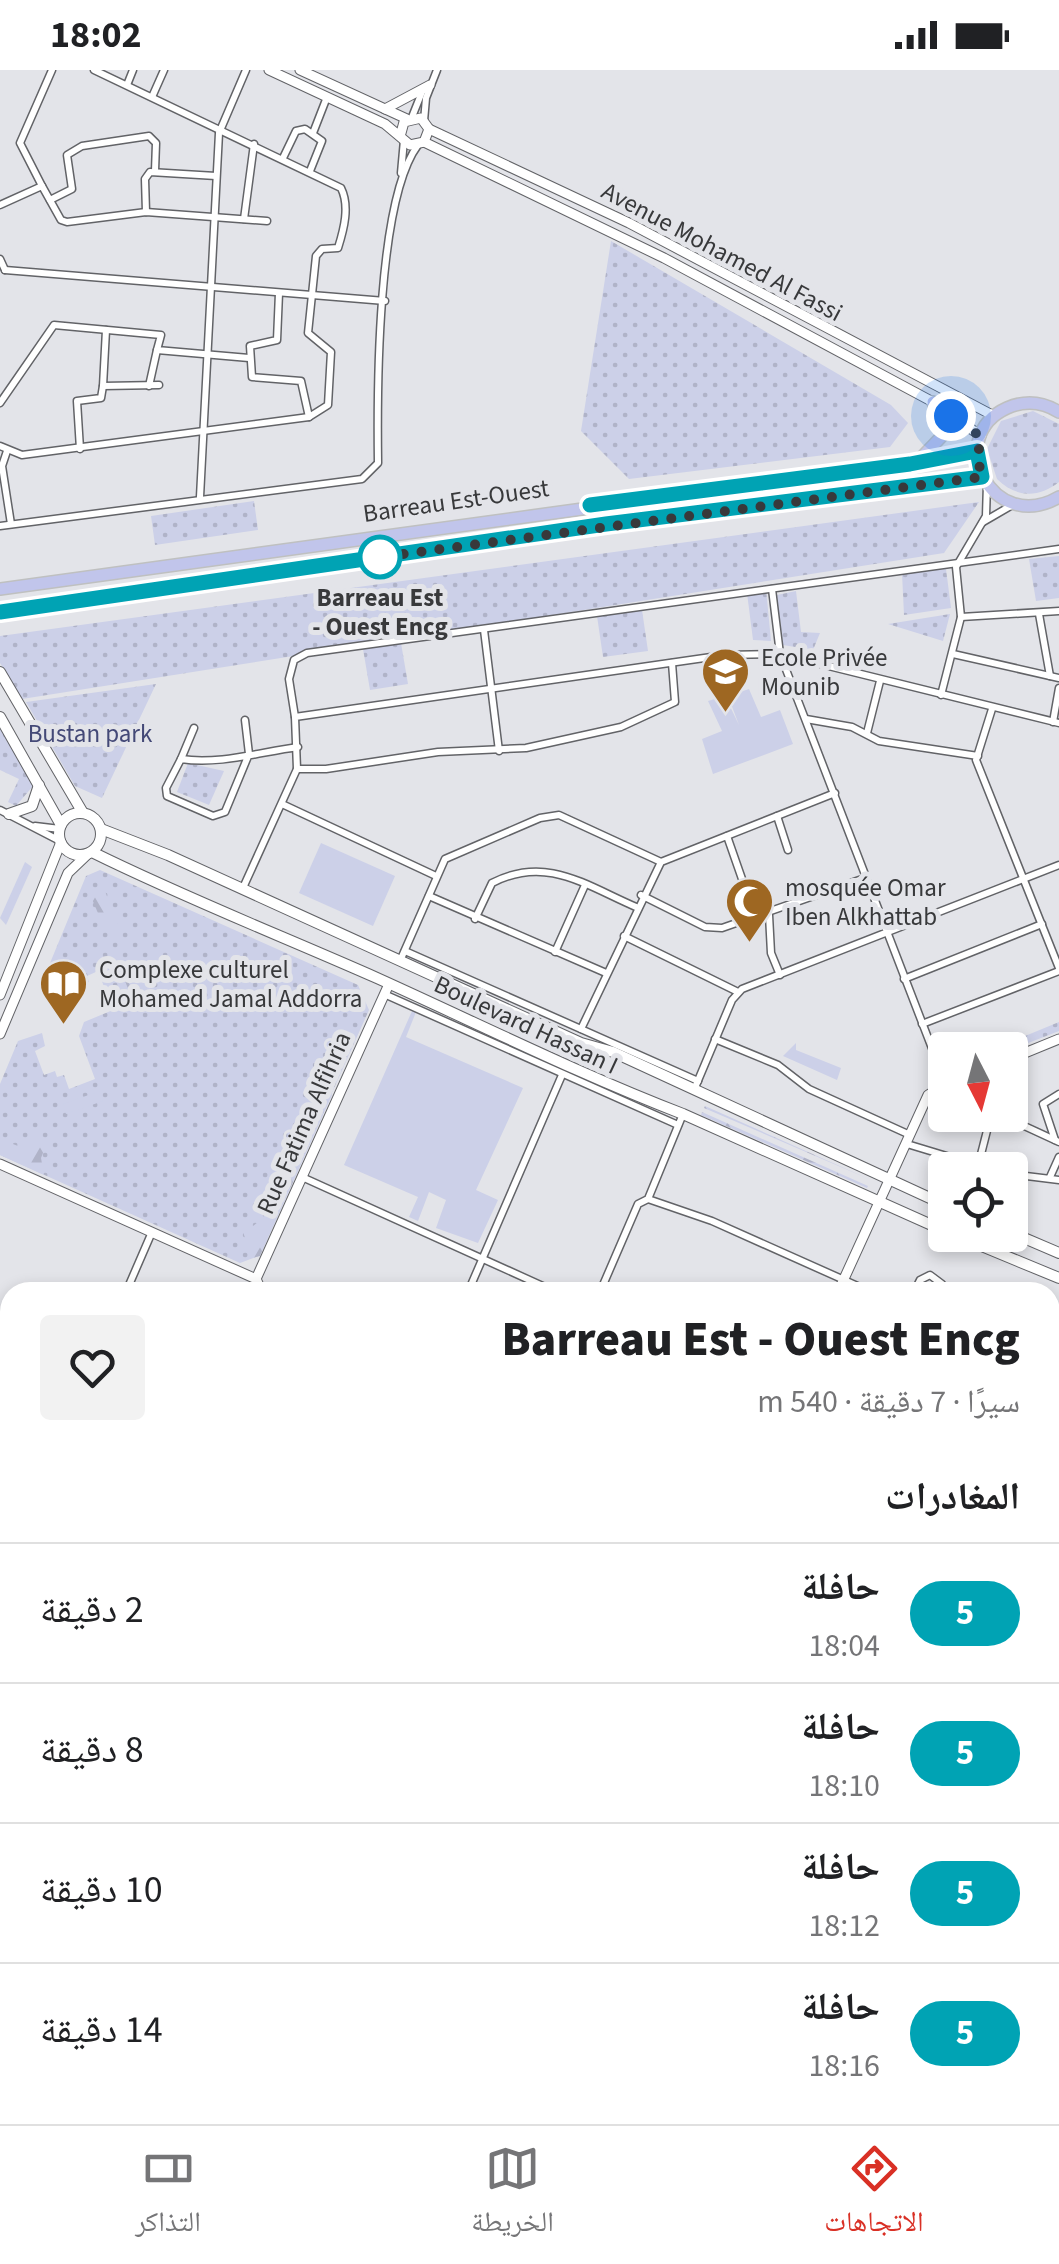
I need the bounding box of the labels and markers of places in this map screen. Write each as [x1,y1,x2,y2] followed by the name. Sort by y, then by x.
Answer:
[359,536,401,578] marker: Barreau Est - Ouest Encg
[312,580,448,645] place label: Barreau Est - Ouest Encg
[761,640,887,705] place label: Ecole Privée Mounib
[700,646,752,714] school or university icon: Ecole Privée Mounib
[785,870,946,935] place label: mosquée Omar Iben Alkhattab
[724,876,776,944] mosque icon: mosquée Omar Iben Alkhattab
[99,952,362,1017] place label: Complexe culturel Mohamed Jamal Addorra
[38,958,90,1026] library icon: Complexe culturel Mohamed Jamal Addorra

